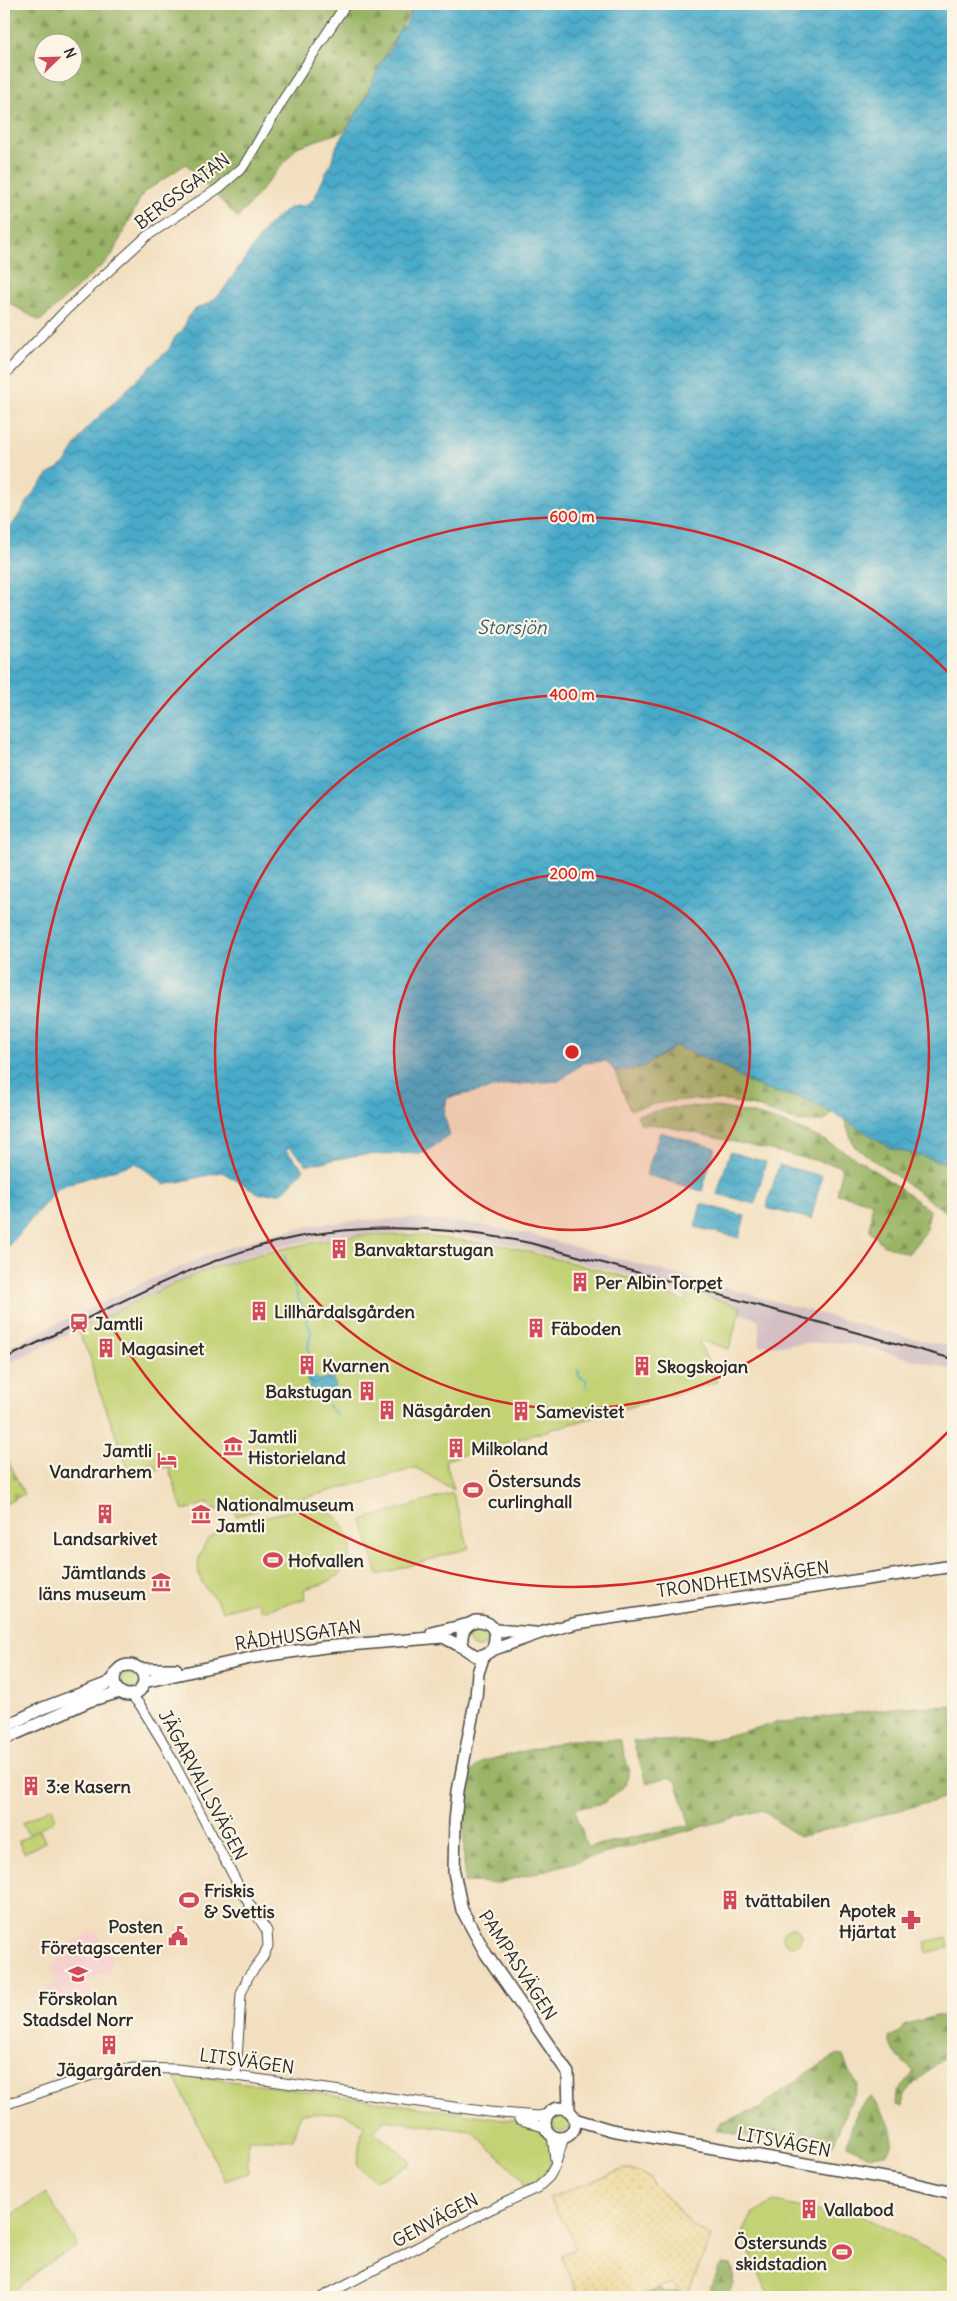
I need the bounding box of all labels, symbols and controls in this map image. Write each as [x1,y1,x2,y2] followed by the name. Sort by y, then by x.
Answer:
[32,32,82,82] north arrow
[60,45,80,61] text: N
[130,148,234,234] street label: BERGSGATAN
[549,507,595,526] text: 600 m
[477,615,548,639] water label: Storsjön
[549,685,595,704] text: 400 m
[550,864,594,883] text: 200 m
[563,1043,581,1061] centre of rings
[328,1238,350,1260] building icon: Banvaktarstugan
[354,1238,494,1261] place label: Banvaktarstugan
[569,1271,591,1293] building icon: Per Albin Torpet
[595,1271,723,1294] place label: Per Albin Torpet
[248,1300,270,1322] building icon: Lillhärdalsgården
[274,1300,415,1323] place label: Lillhärdalsgården
[68,1312,90,1334] station icon: Jamtli
[94,1312,143,1335] place label: Jamtli
[525,1317,547,1339] building icon: Fäboden
[551,1317,622,1340] place label: Fäboden
[95,1337,117,1359] building icon: Magasinet
[121,1337,205,1360] place label: Magasinet
[296,1354,318,1376] building icon: Kvarnen
[322,1354,390,1377] place label: Kvarnen
[631,1355,653,1377] building icon: Skogskojan
[657,1355,749,1378] place label: Skogskojan
[265,1380,353,1403] place label: Bakstugan
[356,1380,378,1402] building icon: Bakstugan
[376,1399,398,1421] building icon: Näsgården
[402,1399,491,1422] place label: Näsgården
[510,1400,532,1422] building icon: Samevistet
[536,1400,625,1423] place label: Samevistet
[248,1425,346,1469] place label: Jamtli Historieland
[222,1435,244,1457] museum icon: Jamtli Historieland
[445,1437,467,1459] building icon: Milkoland
[471,1437,548,1460] place label: Milkoland
[50,1439,152,1483] place label: Jamtli Vandrarhem
[156,1449,178,1471] hotel icon: Jamtli Vandrarhem
[488,1469,581,1513] place label: Östersunds curlinghall
[462,1479,484,1501] sports icon: Östersunds curlinghall
[216,1493,354,1537] place label: Nationalmuseum Jamtli
[94,1503,116,1525] building icon: Landsarkivet
[190,1503,212,1525] museum icon: Nationalmuseum Jamtli
[53,1527,158,1550] place label: Landsarkivet
[262,1549,284,1571] sports icon: Hofvallen
[288,1549,365,1572] place label: Hofvallen
[655,1555,831,1603] street label: TRONDHEIMSVÄGEN
[38,1561,146,1605] place label: Jämtlands läns museum
[150,1571,172,1593] museum icon: Jämtlands läns museum
[233,1615,363,1655] street label: RÅDHUSGATAN
[154,1706,252,1864] street label: JÄGARVALLSVÄGEN
[20,1775,42,1797] building icon: 3:e Kasern
[46,1775,132,1798] place label: 3:e Kasern
[204,1879,275,1923] place label: Friskis & Svettis
[178,1889,200,1911] sports icon: Friskis & Svettis
[719,1889,741,1911] building icon: tvättabilen
[745,1889,831,1912] place label: tvättabilen
[839,1899,897,1943] place label: Apotek Hjärtat
[474,1906,562,2024] street label: PAMPASVÄGEN
[900,1909,922,1931] pharmacy icon: Apotek Hjärtat
[41,1915,164,1959] place label: Posten Företagscenter
[167,1925,189,1947] public building icon: Posten Företagscenter
[67,1963,89,1985] school or university icon: Förskolan Stadsdel Norr
[23,1987,134,2031] place label: Förskolan Stadsdel Norr
[98,2034,120,2056] building icon: Jägargården
[198,2043,296,2079] street label: LITSVÄGEN
[57,2058,162,2081] place label: Jägargården
[735,2122,833,2162] street label: LITSVÄGEN
[388,2188,482,2252] street label: GENVÄGEN
[798,2198,820,2220] building icon: Vallabod
[824,2198,894,2221] place label: Vallabod
[734,2231,828,2275] place label: Östersunds skidstadion
[831,2241,853,2263] sports icon: Östersunds skidstadion

